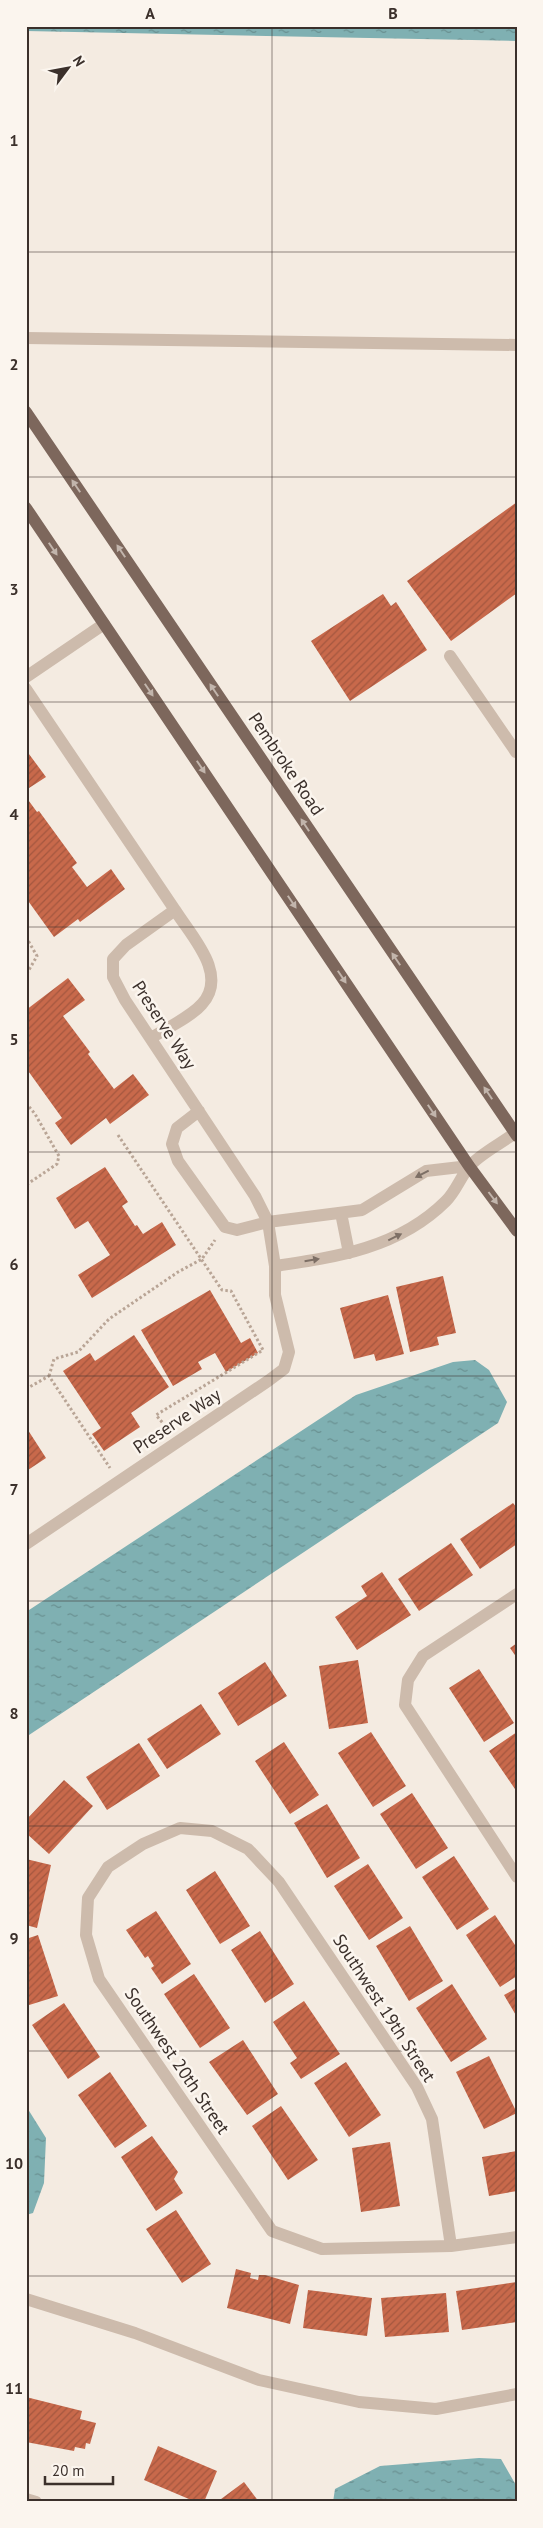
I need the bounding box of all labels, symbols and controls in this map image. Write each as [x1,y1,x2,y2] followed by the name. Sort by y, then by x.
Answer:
[145,3,155,23] text: A
[388,3,398,23] text: B
[42,42,92,92] north arrow
[69,52,89,70] text: N
[9,130,19,150] text: 1
[9,354,19,374] text: 2
[72,479,81,493] one-way arrow
[49,542,58,556] one-way arrow
[116,544,126,558] one-way arrow
[9,579,19,599] text: 3
[209,683,219,696] one-way arrow
[144,684,154,697] one-way arrow
[244,708,329,820] street label: Pembroke Road
[196,761,206,774] one-way arrow
[9,804,19,824] text: 4
[300,818,310,831] one-way arrow
[287,896,296,909] one-way arrow
[391,952,401,966] one-way arrow
[337,970,346,983] one-way arrow
[127,976,202,1074] street label: Preserve Way
[9,1029,19,1049] text: 5
[483,1086,493,1100] one-way arrow
[427,1105,437,1118] one-way arrow
[414,1170,429,1178] one-way arrow
[488,1191,499,1204] one-way arrow
[388,1233,402,1241] one-way arrow
[9,1254,19,1274] text: 6
[305,1256,321,1264] one-way arrow
[128,1382,226,1458] street label: Preserve Way
[9,1479,19,1499] text: 7
[9,1703,19,1723] text: 8
[9,1928,19,1948] text: 9
[328,1929,441,2086] street label: Southwest 19th Street
[120,1983,235,2138] street label: Southwest 20th Street
[5,2153,23,2173] text: 10
[5,2378,23,2398] text: 11
[45,2453,112,2485] scale bar
[52,2461,85,2480] text: 20 m

